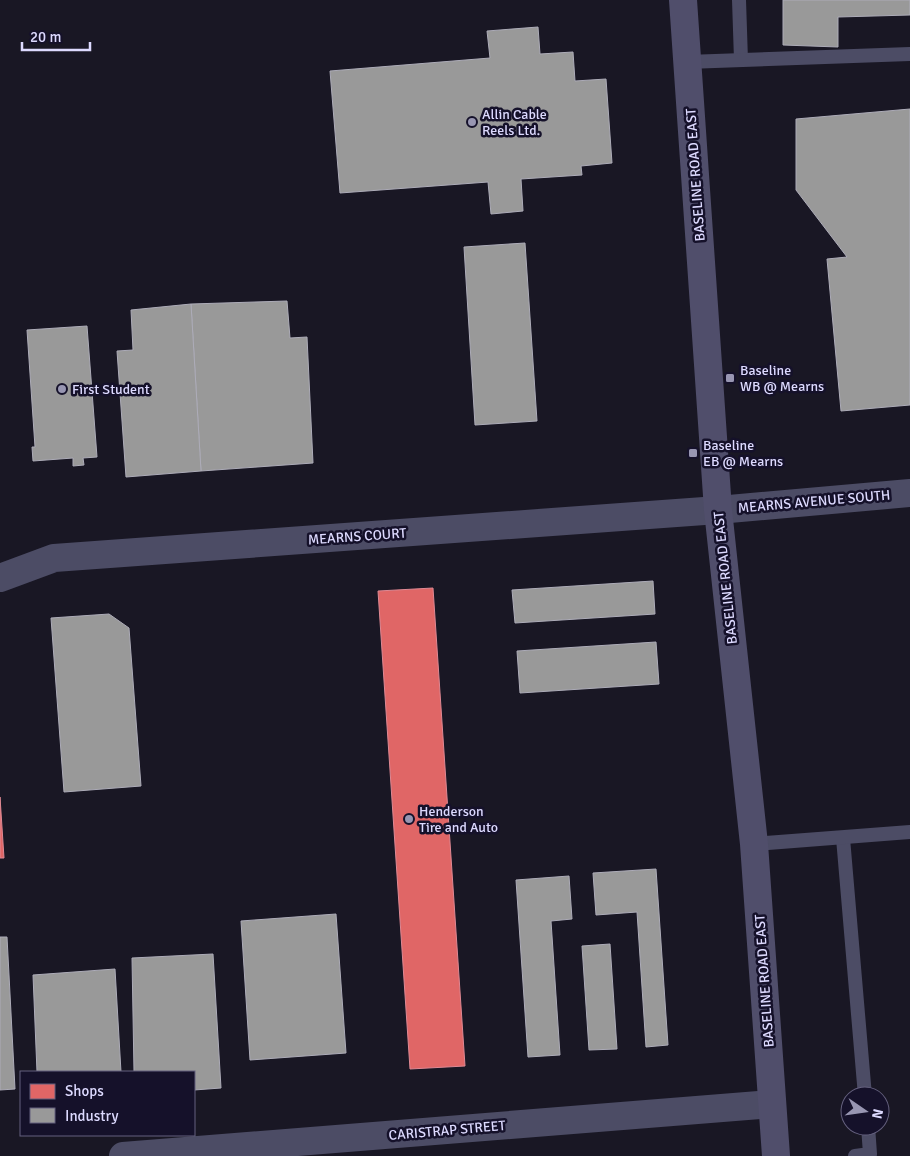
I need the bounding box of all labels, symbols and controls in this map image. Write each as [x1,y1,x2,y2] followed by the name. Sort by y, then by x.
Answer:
[22,20,90,52] scale bar
[30,28,61,46] text: 20 m
[482,106,547,139] place label: Allin Cable Reels Ltd.
[682,108,709,242] street label: BASELINE ROAD EAST
[466,116,478,128] marker: Allin Cable Reels Ltd.
[740,362,824,395] place label: Baseline WB @ Mearns
[724,372,736,384] marker: Baseline WB @ Mearns
[72,381,150,398] place label: First Student
[56,383,68,395] marker: First Student
[703,437,783,470] place label: Baseline EB @ Mearns
[687,447,699,459] marker: Baseline EB @ Mearns
[737,486,891,517] street label: MEARNS AVENUE SOUTH
[710,511,741,645] street label: BASELINE ROAD EAST
[307,525,407,548] street label: MEARNS COURT
[419,803,498,836] place label: Henderson Tire and Auto
[403,813,415,825] marker: Henderson Tire and Auto
[751,914,778,1048] street label: BASELINE ROAD EAST
[20,1071,195,1136] legend
[65,1082,104,1100] text: Shops
[840,1086,890,1136] north arrow
[65,1107,118,1125] text: Industry
[868,1107,887,1120] text: N
[388,1117,506,1144] street label: CARISTRAP STREET

